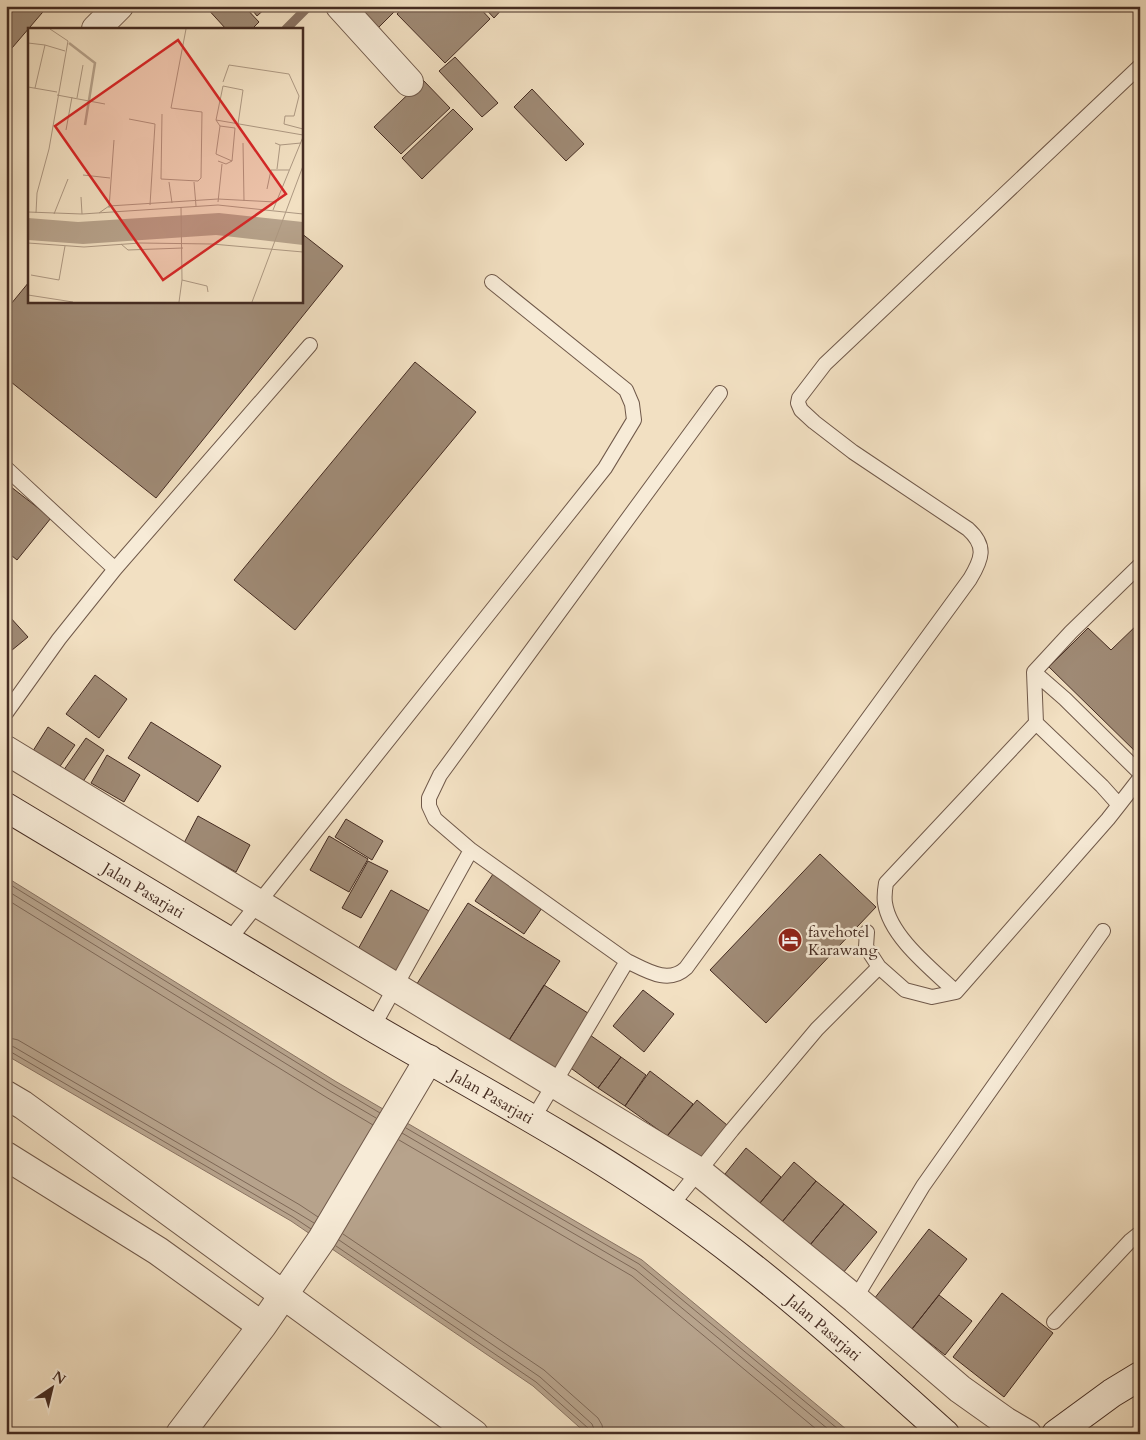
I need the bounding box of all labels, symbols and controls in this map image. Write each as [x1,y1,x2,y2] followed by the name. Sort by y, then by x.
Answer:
[28,28,302,302] inset map
[97,856,189,924] street label: Jalan Pasarjati
[808,921,877,961] place label: favehotel Karawang
[777,927,803,953] hotel icon: favehotel Karawang
[445,1063,538,1130] street label: Jalan Pasarjati
[780,1288,866,1367] street label: Jalan Pasarjati
[28,1362,78,1412] north arrow
[49,1366,70,1389] text: N

